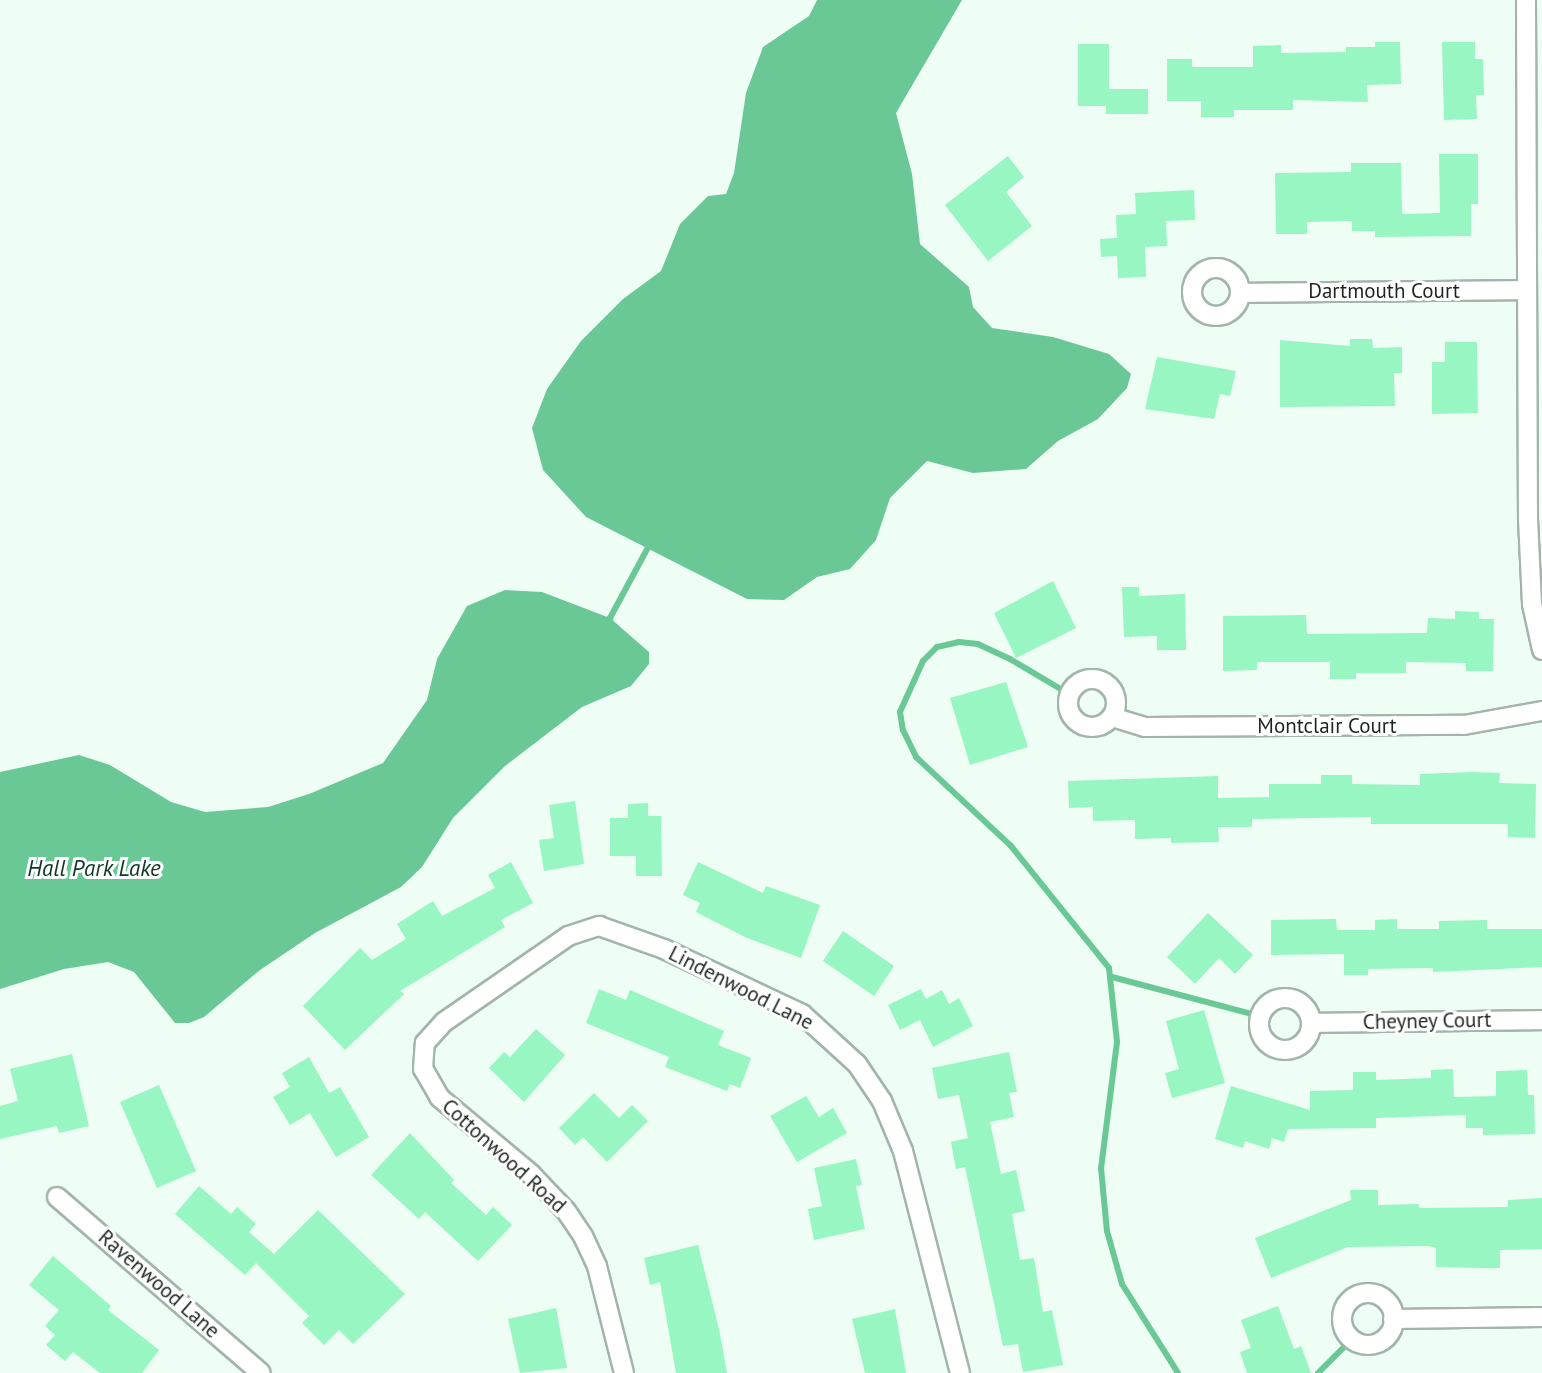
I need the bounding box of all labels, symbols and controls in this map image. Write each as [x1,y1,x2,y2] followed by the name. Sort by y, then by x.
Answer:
[1308,278,1460,304] street label: Dartmouth Court
[1257,713,1397,739] street label: Montclair Court
[27,854,161,882] water label: Hall Park Lake
[664,941,818,1035] street label: Lindenwood Lane
[1362,1007,1492,1035] street label: Cheyney Court
[437,1094,571,1218] street label: Cottonwood Road
[93,1225,225,1343] street label: Ravenwood Lane

